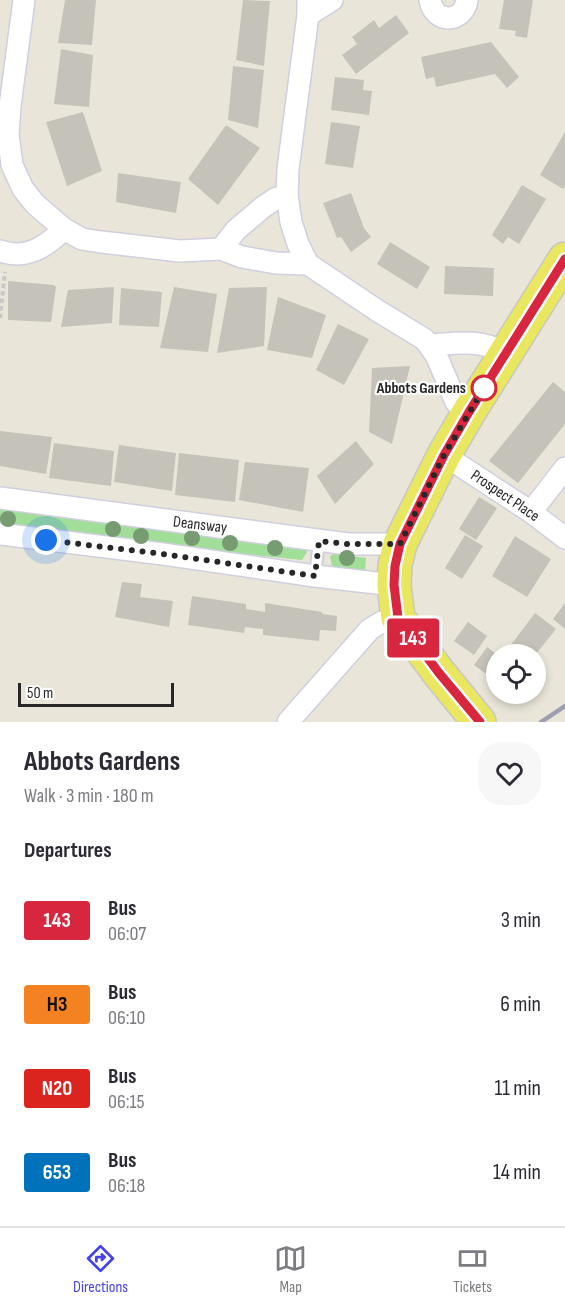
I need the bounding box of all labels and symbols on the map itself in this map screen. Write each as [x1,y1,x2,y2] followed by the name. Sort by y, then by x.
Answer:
[471,375,497,401] marker: Abbots Gardens
[376,379,466,398] place label: Abbots Gardens
[467,466,543,526] street label: Prospect Place
[172,512,228,538] street label: Deansway
[31,525,61,555] your location
[378,618,448,658] line badge: 143
[18,680,174,708] scale bar

